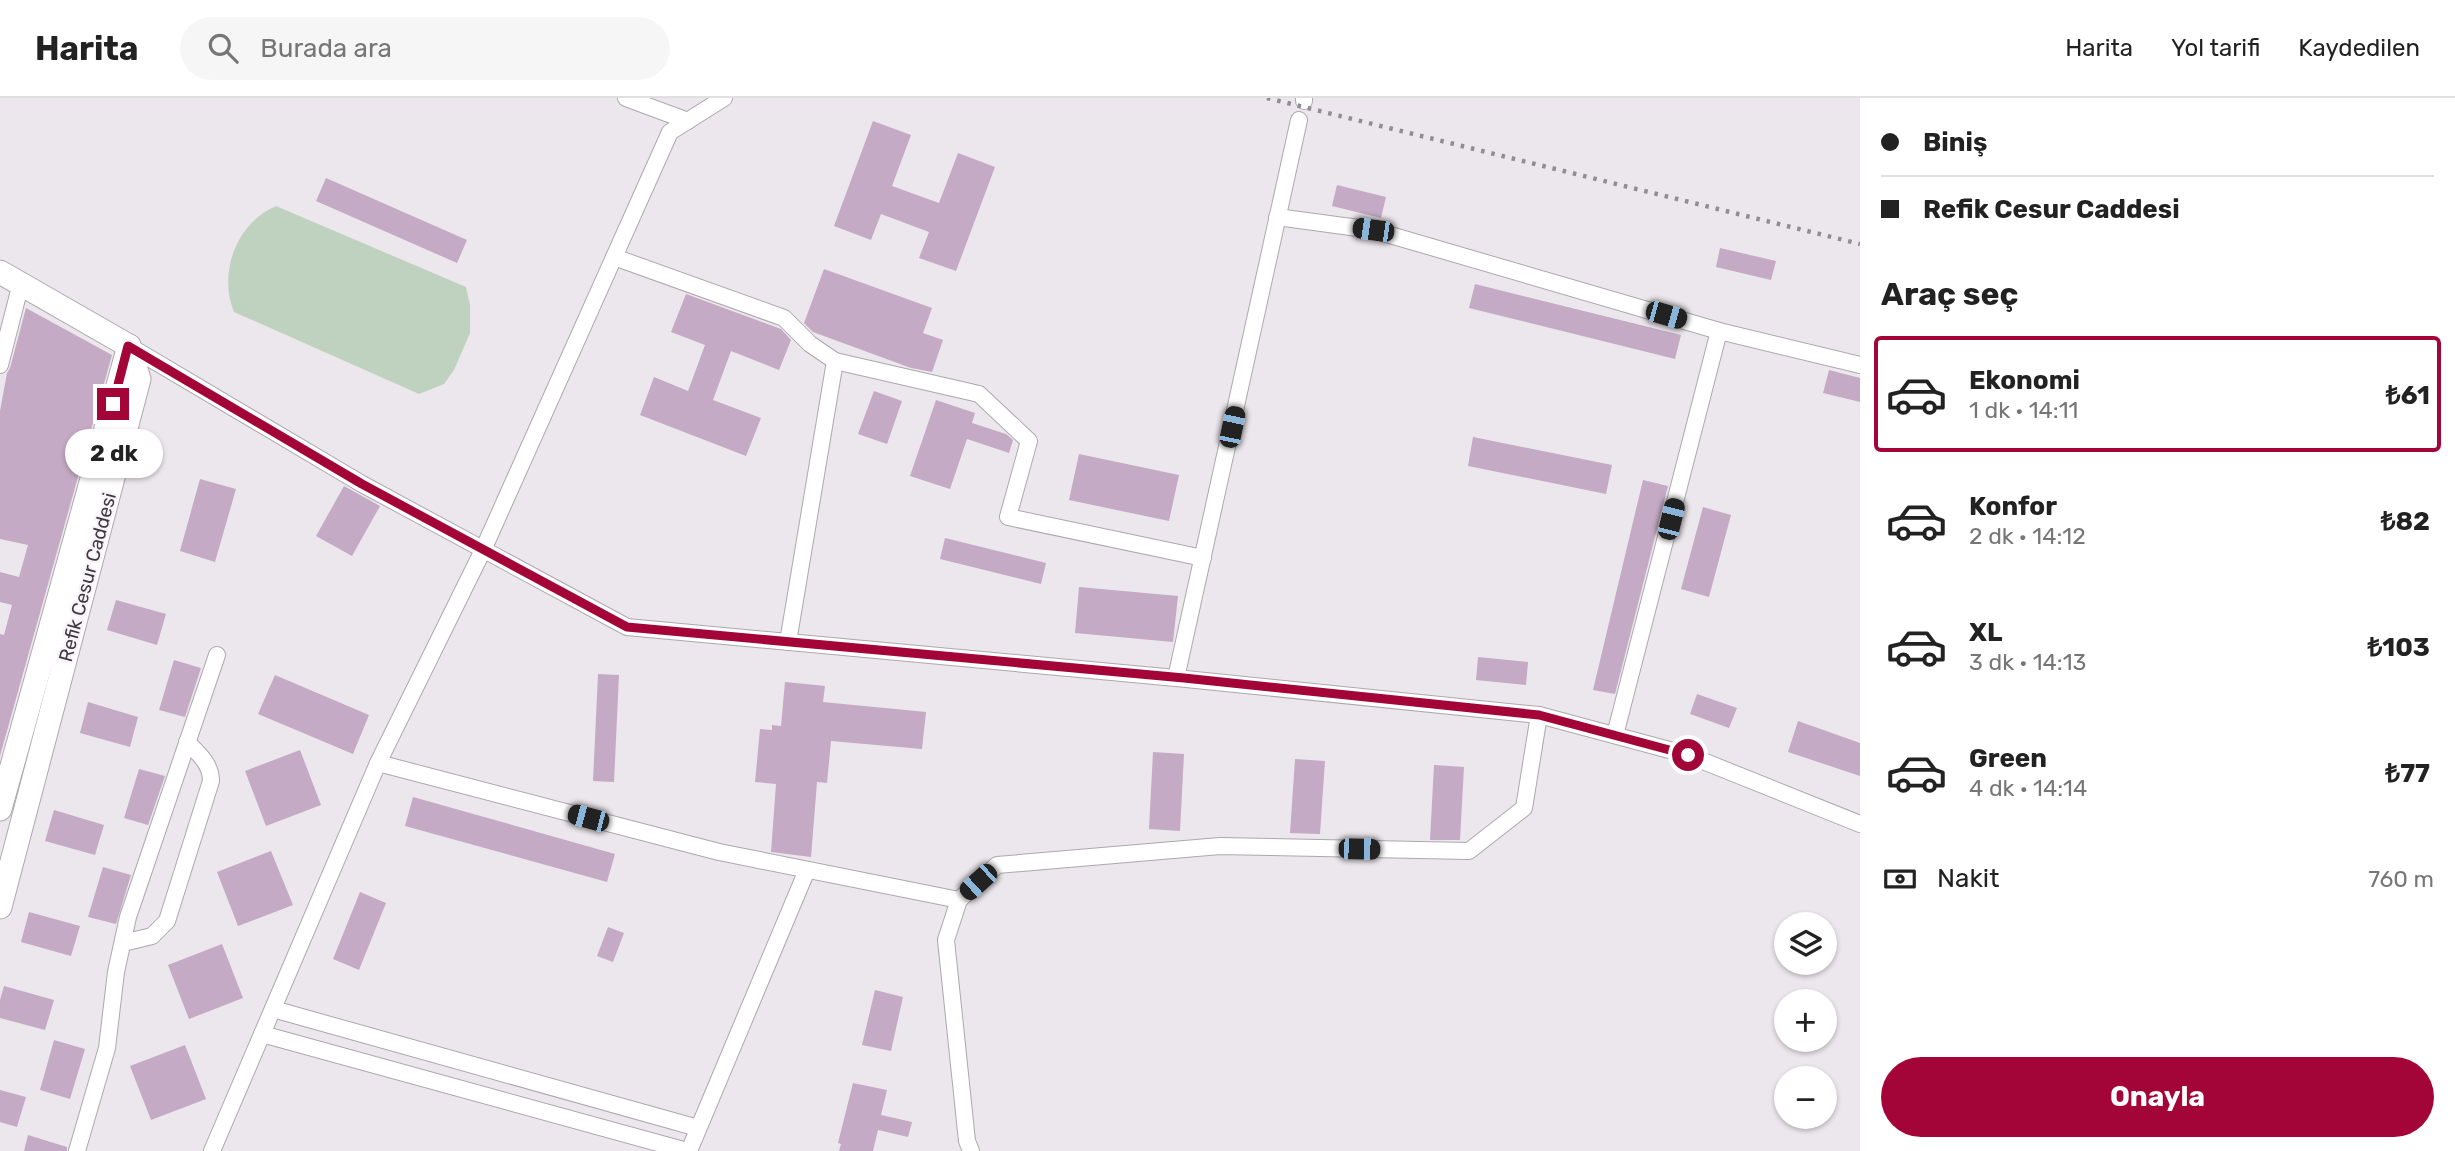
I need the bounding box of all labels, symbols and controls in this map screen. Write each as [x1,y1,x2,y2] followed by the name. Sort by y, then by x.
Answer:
[180,17,670,80] search box
[35,29,138,68] text: Harita
[204,29,242,67] icon: search
[260,33,392,64] text: Burada ara
[2065,34,2133,62] text: Harita
[2171,34,2260,62] text: Yol tarifi
[2298,34,2420,62] text: Kaydedilen
[1923,127,1987,158] text: Biniş
[1923,194,2180,225] text: Refik Cesur Caddesi
[1351,217,1396,243] car
[1881,275,2018,313] text: Araç seç
[1643,299,1690,331] car
[1885,363,1948,426] icon: car
[1969,365,2080,396] text: Ekonomi
[2386,380,2430,411] text: ₺61
[97,388,129,420] route end
[1969,396,2078,424] text: 1 dk · 14:11
[1218,404,1247,450] car
[64,428,162,478] callout: 2 dk
[90,439,138,467] text: 2 dk
[1885,489,1948,552] icon: car
[54,490,121,664] street label: Refik Cesur Caddesi
[1969,491,2057,522] text: Konfor
[1656,496,1687,542] car
[2381,506,2430,537] text: ₺82
[1969,522,2086,550] text: 2 dk · 14:12
[1885,615,1948,678] icon: car
[1969,617,2002,648] text: XL
[2367,632,2430,663] text: ₺103
[1969,648,2086,676] text: 3 dk · 14:13
[1672,739,1704,771] route start
[1885,741,1948,804] icon: car
[1969,743,2047,774] text: Green
[2385,758,2430,789] text: ₺77
[1969,774,2087,802] text: 4 dk · 14:14
[565,802,612,834] car
[1338,838,1381,860] car
[956,860,1001,904] car
[1881,860,1919,898] icon: cash
[1937,863,1999,894] text: Nakit
[2368,865,2434,893] text: 760 m
[1774,912,1837,1129] map controls
[1774,912,1837,975] button: layers
[1774,989,1837,1052] button: +
[1881,1057,2434,1137] button: Onayla
[1774,1066,1837,1129] button: −

